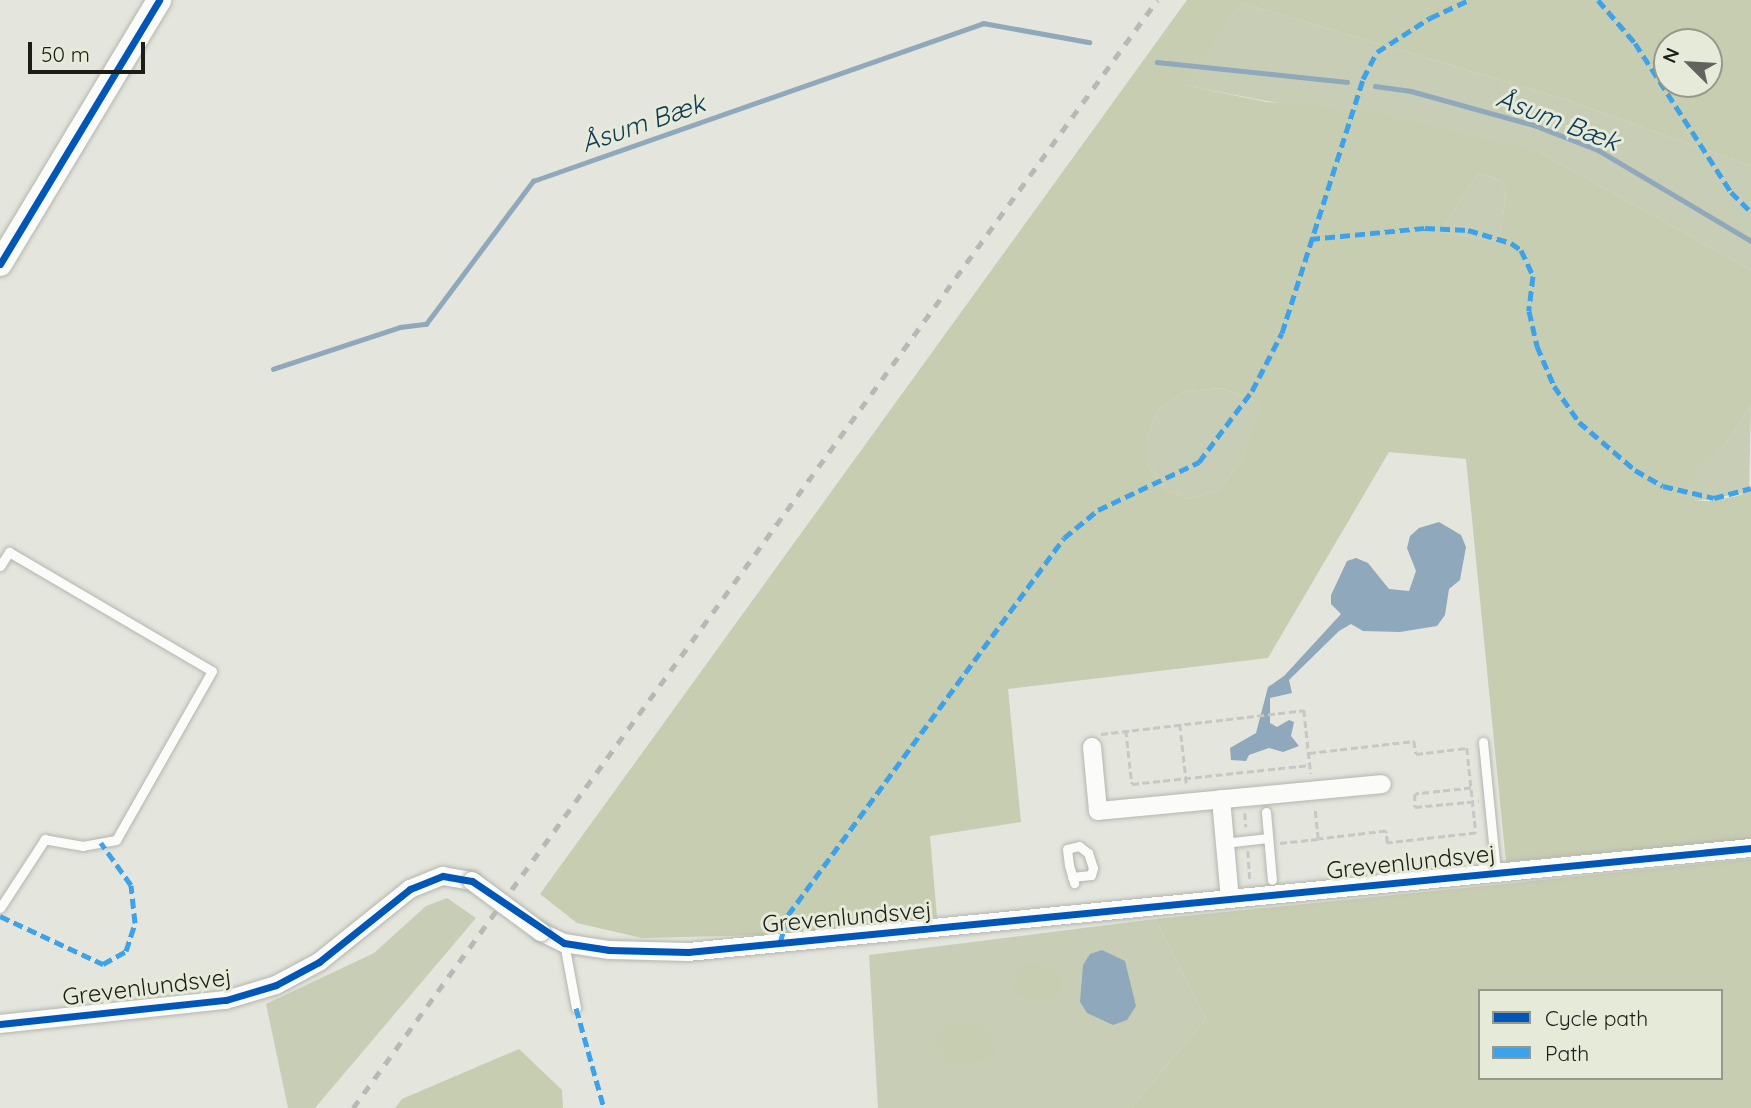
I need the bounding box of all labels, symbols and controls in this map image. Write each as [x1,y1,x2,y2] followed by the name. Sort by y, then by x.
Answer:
[32,28,149,72] scale bar
[1653,28,1723,98] north arrow
[41,41,90,67] text: 50 m
[1657,44,1684,67] text: N
[1492,82,1624,158] water label: Åsum Bæk
[577,87,709,159] water label: Åsum Bæk
[1325,839,1497,885] street label: Grevenlundsvej
[761,895,933,939] street label: Grevenlundsvej
[61,962,233,1012] street label: Grevenlundsvej
[1478,989,1723,1080] legend
[1545,1005,1648,1031] text: Cycle path
[1545,1040,1589,1066] text: Path

